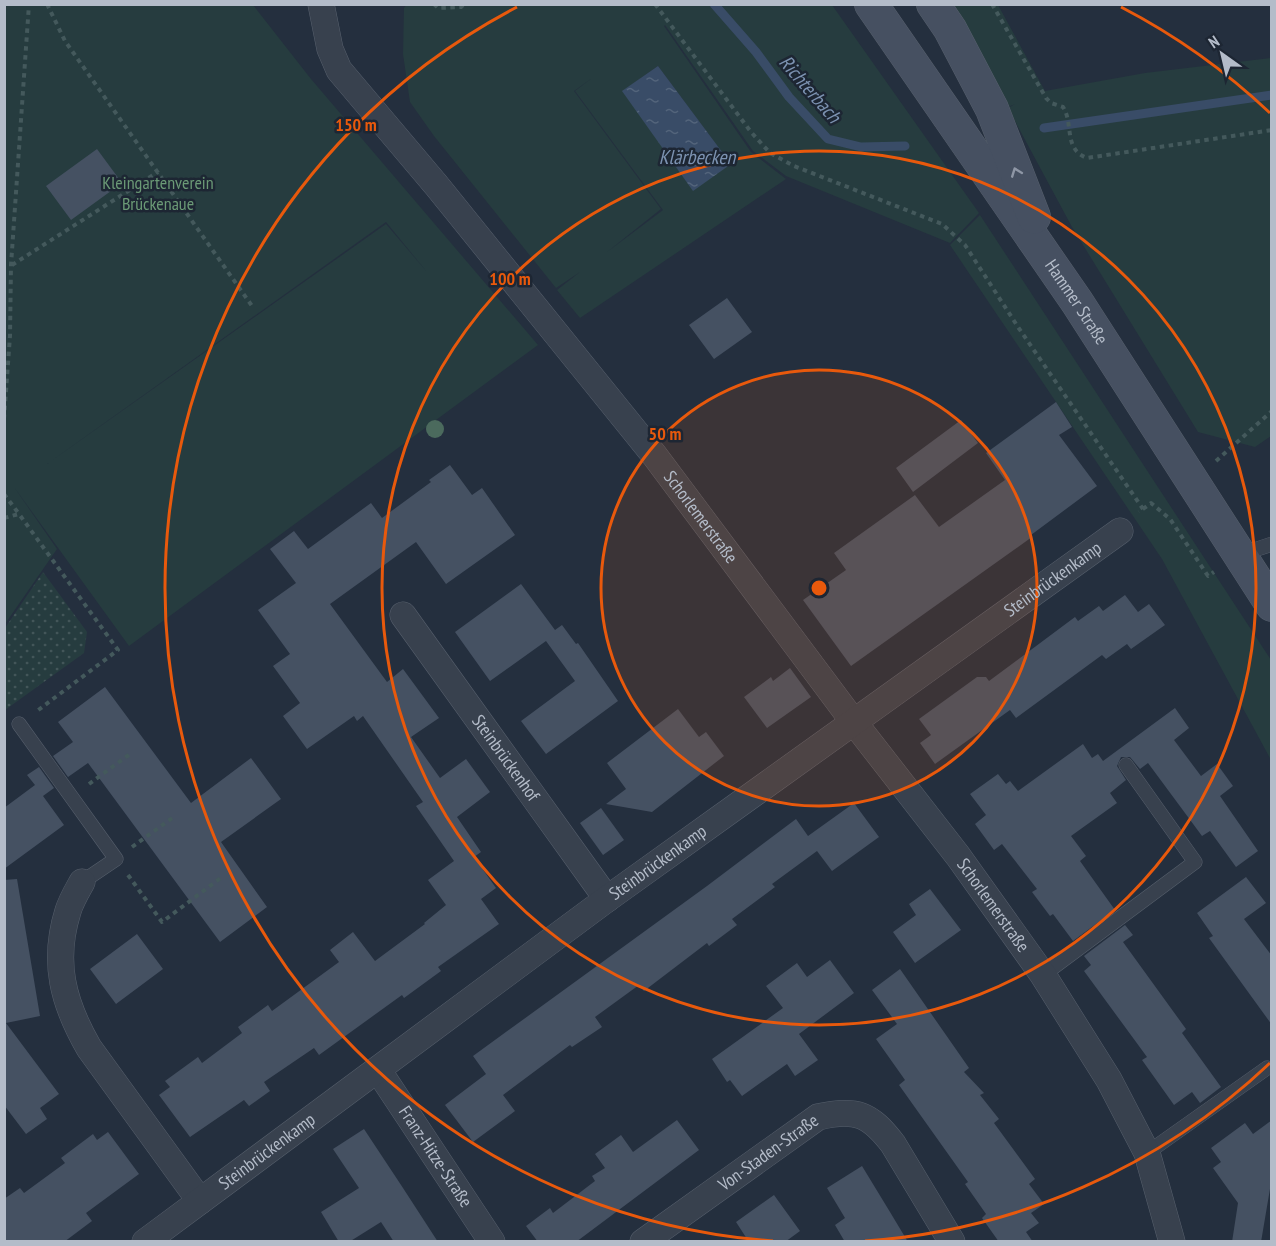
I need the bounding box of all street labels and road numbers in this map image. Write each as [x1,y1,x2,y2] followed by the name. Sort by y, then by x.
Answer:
[1040,255,1113,349] street label: Hammer Straße
[659,466,743,568] street label: Schorlemerstraße
[999,536,1106,622] street label: Steinbrückenkamp
[467,710,546,807] street label: Steinbrückenhof
[604,819,711,905] street label: Steinbrückenkamp
[952,854,1035,956] street label: Schorlemerstraße
[394,1101,478,1212] street label: Franz-Hitze-Straße
[214,1107,320,1194] street label: Steinbrückenkamp
[713,1109,823,1196] street label: Von-Staden-Straße

